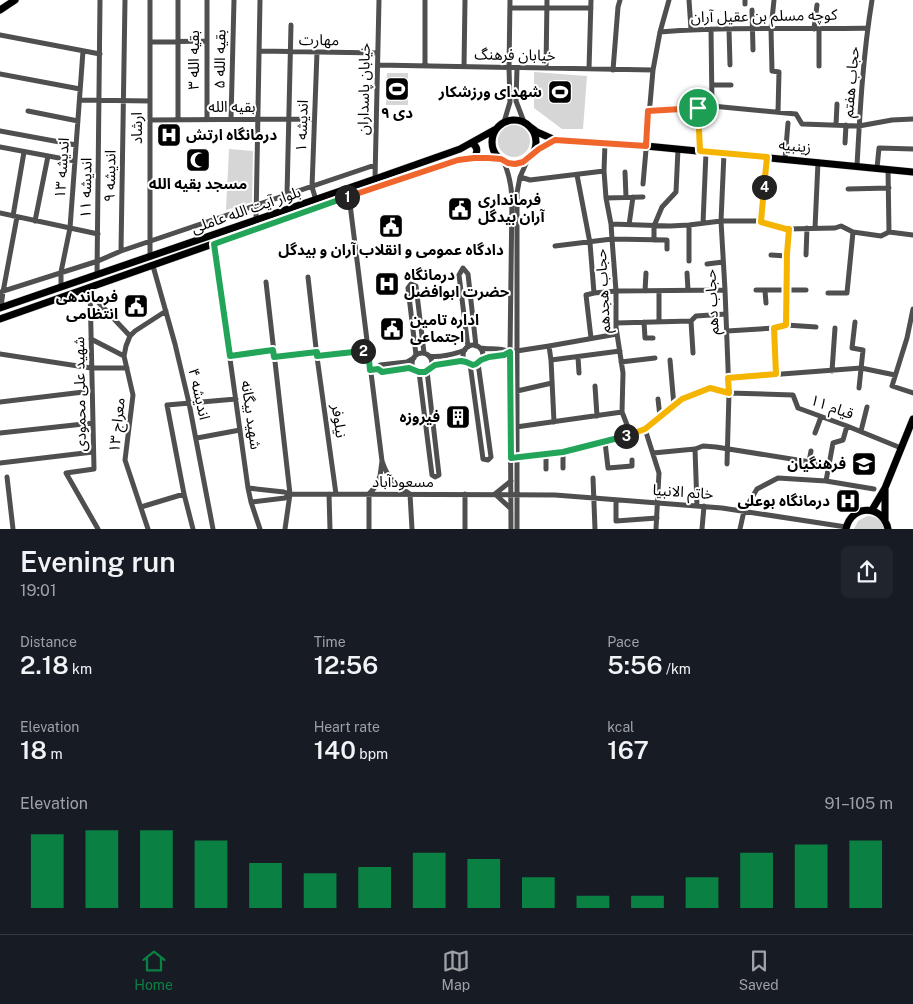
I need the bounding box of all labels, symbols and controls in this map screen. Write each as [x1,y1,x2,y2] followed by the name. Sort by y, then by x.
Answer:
[691,6,838,28] street label: کوچه مسلم بن عقیل آران
[210,29,229,89] street label: بقیه الله ۵
[185,30,202,90] street label: بقیه الله ۳
[299,31,339,49] street label: مهارت
[354,43,375,135] street label: خیابان پاسداران
[474,45,556,65] street label: خیابان فرهنگ
[839,46,865,119] street label: حجاب هفتم
[384,76,410,102] sports icon: ۹ دی
[547,79,573,105] sports icon: شهدای ورزشکار
[438,83,542,101] place label: شهدای ورزشکار
[677,87,719,129] pin
[684,94,712,122] icon: arrive
[208,98,256,115] street label: بقیه الله
[292,100,311,152] street label: اندیشه ۱
[381,104,413,121] place label: ۹ دی
[128,112,146,144] street label: ارشاد
[156,122,182,148] hospital icon: درمانگاه ارتش
[186,126,277,144] place label: درمانگاه ارتش
[778,136,812,156] street label: زینبیه
[51,137,72,199] street label: اندیشه ۱۳
[185,147,211,173] mosque icon: مسجد بقیه الله
[101,150,119,202] street label: اندیشه ۹
[76,157,95,219] street label: اندیشه ۱۱
[752,174,776,200] pin: 4
[149,175,247,192] place label: مسجد بقیه الله
[760,179,769,195] text: 4
[189,183,303,237] street label: بلوار آیت‌ الله عاملی
[334,184,360,210] pin: 1
[345,189,351,205] text: 1
[478,191,546,226] place label: فرمانداری آران بیدگل
[447,196,473,222] public building icon: فرمانداری آران بیدگل
[378,213,404,239] public building icon: دادگاه عمومی و انقلاب آران و بیدگل
[278,241,504,259] place label: دادگاه عمومی و انقلاب آران و بیدگل
[592,248,616,334] street label: حجاب هجدهم
[404,266,510,301] place label: درمانگاه حضرت ابوافضل
[701,269,725,335] street label: حجاب دهم
[374,271,400,297] hospital icon: درمانگاه حضرت ابوافضل
[56,288,118,323] place label: فرماندهی انتظامی
[123,293,149,319] public building icon: فرماندهی انتظامی
[410,311,479,346] place label: اداره تامین اجتماعی
[379,316,405,342] public building icon: اداره تامین اجتماعی
[70,336,90,452] street label: شهید علی محمودی
[350,338,376,364] pin: 2
[359,343,368,359] text: 2
[185,366,214,421] street label: اندیشه ۴
[237,379,265,451] street label: شهید بیگانه
[807,391,856,425] street label: قیام ۱۱
[105,397,132,454] street label: معراج ۱۳
[328,402,350,439] street label: نیلوفر
[445,404,471,430] building icon: فیروزه
[399,408,440,426] place label: فیروزه
[614,424,638,448] pin: 3
[622,428,631,444] text: 3
[851,451,877,477] school or university icon: فرهنگیان
[787,455,846,473] place label: فرهنگیان
[372,473,434,491] street label: مسعودآباد
[652,481,714,505] street label: خاتم الانبیا
[835,488,861,514] hospital icon: درمانگاه بوعلی
[737,492,830,510] place label: درمانگاه بوعلی
[20,545,176,578] text: Evening run
[841,546,893,598] button: share
[20,581,56,600] text: 19:01
[20,634,77,650] text: Distance
[314,634,346,650] text: Time
[607,634,639,650] text: Pace
[20,650,69,680] text: 2.18
[314,650,378,680] text: 12:56
[607,650,663,680] text: 5:56
[69,661,92,677] text: km
[663,661,691,677] text: /km
[20,719,79,735] text: Elevation
[314,719,380,735] text: Heart rate
[607,719,634,735] text: kcal
[20,735,47,765] text: 18
[314,735,356,765] text: 140
[607,735,649,765] text: 167
[47,746,63,762] text: m
[356,746,388,762] text: bpm
[20,794,88,813] text: Elevation
[825,794,893,813] text: 91–105 m
[134,947,173,993] tab: Home
[442,947,470,993] tab: Map
[739,947,779,993] tab: Saved

